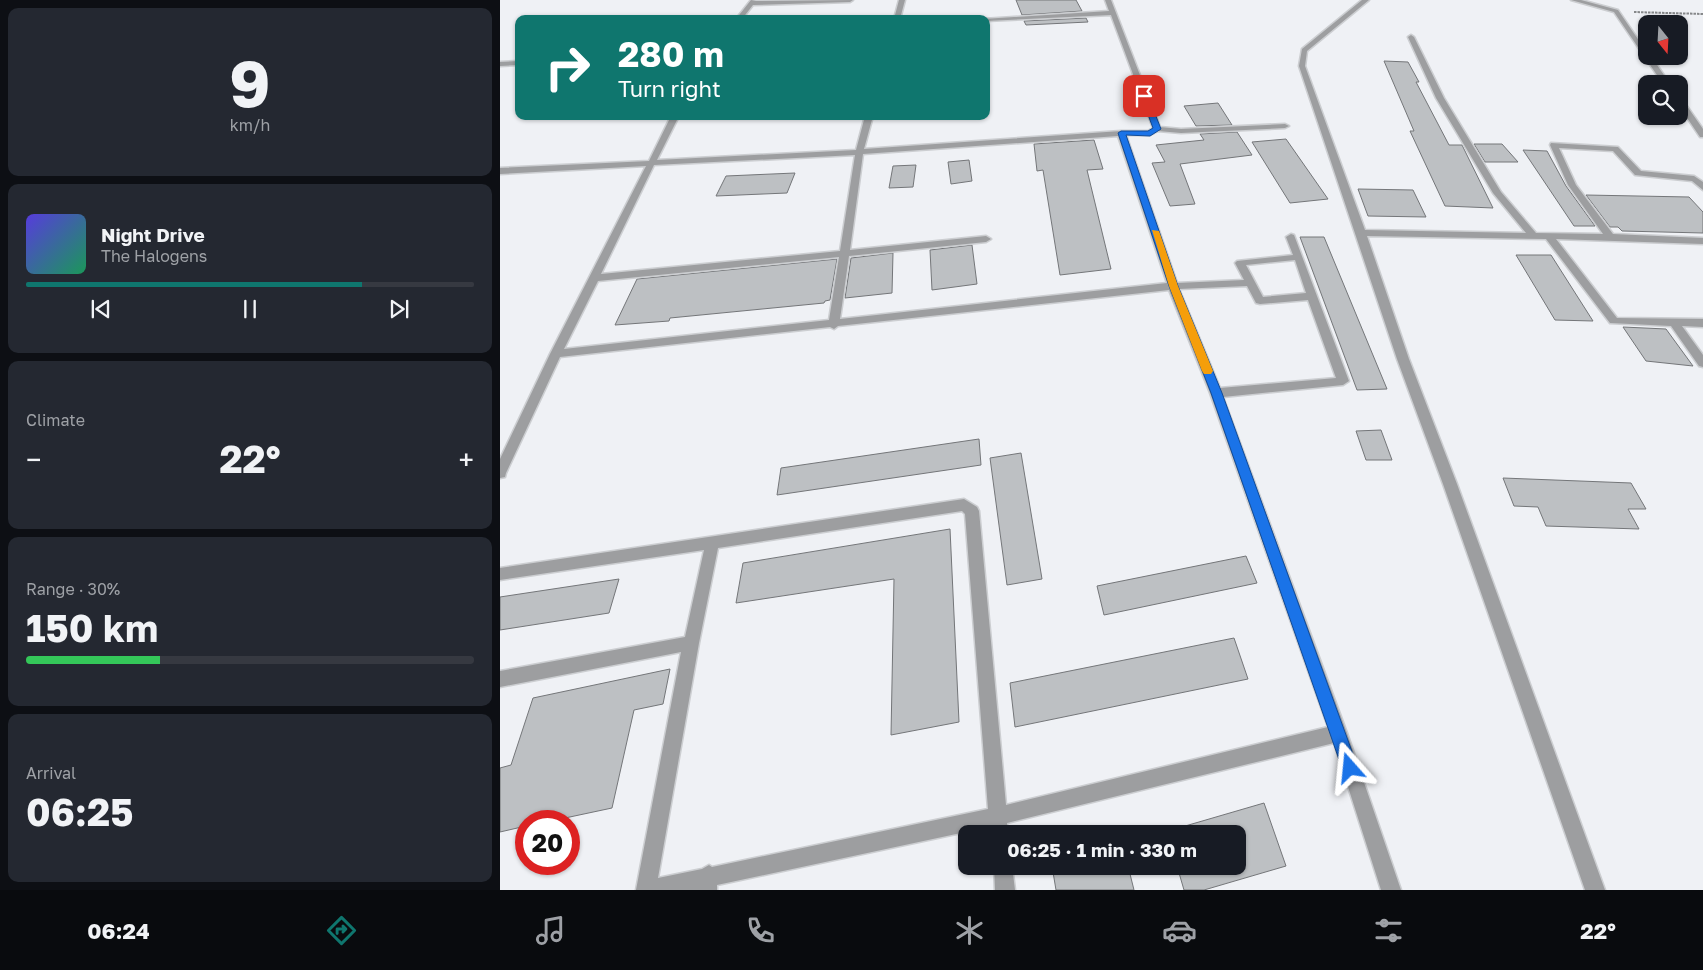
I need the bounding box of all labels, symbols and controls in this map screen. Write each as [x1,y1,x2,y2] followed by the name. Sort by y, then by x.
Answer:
[1638,15,1688,65] north arrow
[1638,15,1688,125] map controls
[618,33,724,75] text: 280 m
[535,35,600,100] icon: right
[229,43,271,121] text: 9
[618,75,721,102] text: Turn right
[1123,75,1165,117] pin
[1638,75,1688,125] button: search
[1130,82,1158,110] icon: arrive
[230,115,270,135] text: km/h
[101,223,205,246] text: Night Drive
[101,246,207,266] text: The Halogens
[87,295,115,323] icon: previous
[236,295,264,323] icon: pause
[385,295,413,323] icon: next
[26,410,85,430] text: Climate
[219,436,281,481] text: 22°
[26,443,41,476] text: −
[459,443,474,476] text: +
[26,579,120,599] text: Range · 30%
[26,605,158,650] text: 150 km
[1323,741,1375,793] position arrow
[26,763,76,783] text: Arrival
[26,789,133,834] text: 06:25
[515,810,580,875] speed limit sign: 20
[1007,838,1197,861] text: 06:25 · 1 min · 330 m
[324,913,359,948] icon: directions
[533,913,568,948] icon: music
[743,913,778,948] icon: phone
[952,913,987,948] icon: climate
[1162,913,1197,948] icon: car
[1371,913,1406,948] icon: filters
[87,917,150,944] text: 06:24
[1580,917,1616,944] text: 22°

